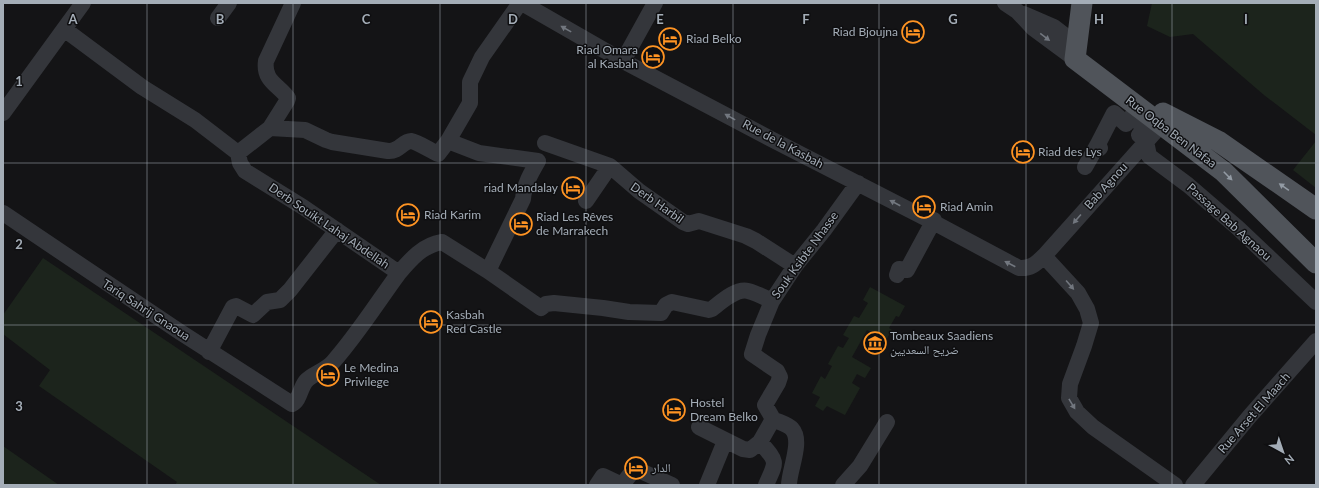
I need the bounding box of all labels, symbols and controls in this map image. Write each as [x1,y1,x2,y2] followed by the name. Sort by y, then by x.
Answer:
[67,11,78,27] text: A
[216,11,225,27] text: B
[362,11,371,27] text: C
[508,11,518,27] text: D
[656,11,664,27] text: E
[802,11,810,27] text: F
[948,11,958,27] text: G
[1094,11,1104,27] text: H
[1244,11,1248,27] text: I
[900,19,926,45] hotel icon: Riad Bjoujna
[832,24,898,39] place label: Riad Bjoujna
[561,26,572,32] one-way arrow
[657,26,683,52] hotel icon: Riad Belko
[686,31,742,46] place label: Riad Belko
[1039,33,1050,41] one-way arrow
[576,42,638,71] place label: Riad Omara al Kasbah
[640,44,666,70] hotel icon: Riad Omara al Kasbah
[15,73,23,89] text: 1
[1123,92,1220,171] street label: Rue Oqba Ben Nafaa
[725,114,736,120] one-way arrow
[740,116,826,171] street label: Rue de la Kasbah
[1010,139,1036,165] hotel icon: Riad des Lys
[1038,144,1102,159] place label: Riad des Lys
[1081,159,1130,212] street label: Bab Agnou
[1223,171,1233,181] one-way arrow
[560,175,586,201] hotel icon: riad Mandalay
[628,179,687,226] street label: Derb Harbil
[266,180,393,272] street label: Derb Souikt Lahaj Abdellah
[484,180,559,195] place label: riad Mandalay
[1184,180,1275,263] street label: Passage Bab Agnaou
[1279,183,1289,191] one-way arrow
[911,194,937,220] hotel icon: Riad Amin
[890,199,901,206] one-way arrow
[940,199,993,214] place label: Riad Amin
[395,202,421,228] hotel icon: Riad Karim
[424,207,481,222] place label: Riad Karim
[768,208,841,301] street label: Souk Ksibte Nhasse
[536,209,613,238] place label: Riad Les Rêves de Marrakech
[508,211,534,237] hotel icon: Riad Les Rêves de Marrakech
[1073,214,1082,223] one-way arrow
[15,236,23,252] text: 2
[1004,261,1016,267] one-way arrow
[100,276,193,344] street label: Tariq Sahrij Gnaoua
[1066,279,1075,290] one-way arrow
[446,307,502,336] place label: Kasbah Red Castle
[418,309,444,335] hotel icon: Kasbah Red Castle
[890,328,993,357] place label: Tombeaux Saadiens ضريح السعديين
[862,330,888,356] museum icon: Tombeaux Saadiens ضريح السعديين
[344,360,399,389] place label: Le Medina Privilege
[315,362,341,388] hotel icon: Le Medina Privilege
[1214,369,1293,456] street label: Rue Arset El Maach
[690,395,758,424] place label: Hostel Dream Belko
[661,397,687,423] hotel icon: Hostel Dream Belko
[15,398,23,414] text: 3
[1069,398,1076,410] one-way arrow
[1263,432,1303,472] north arrow
[1282,452,1297,468] text: N
[623,455,649,481] hotel icon: الدار
[651,460,671,475] place label: الدار

